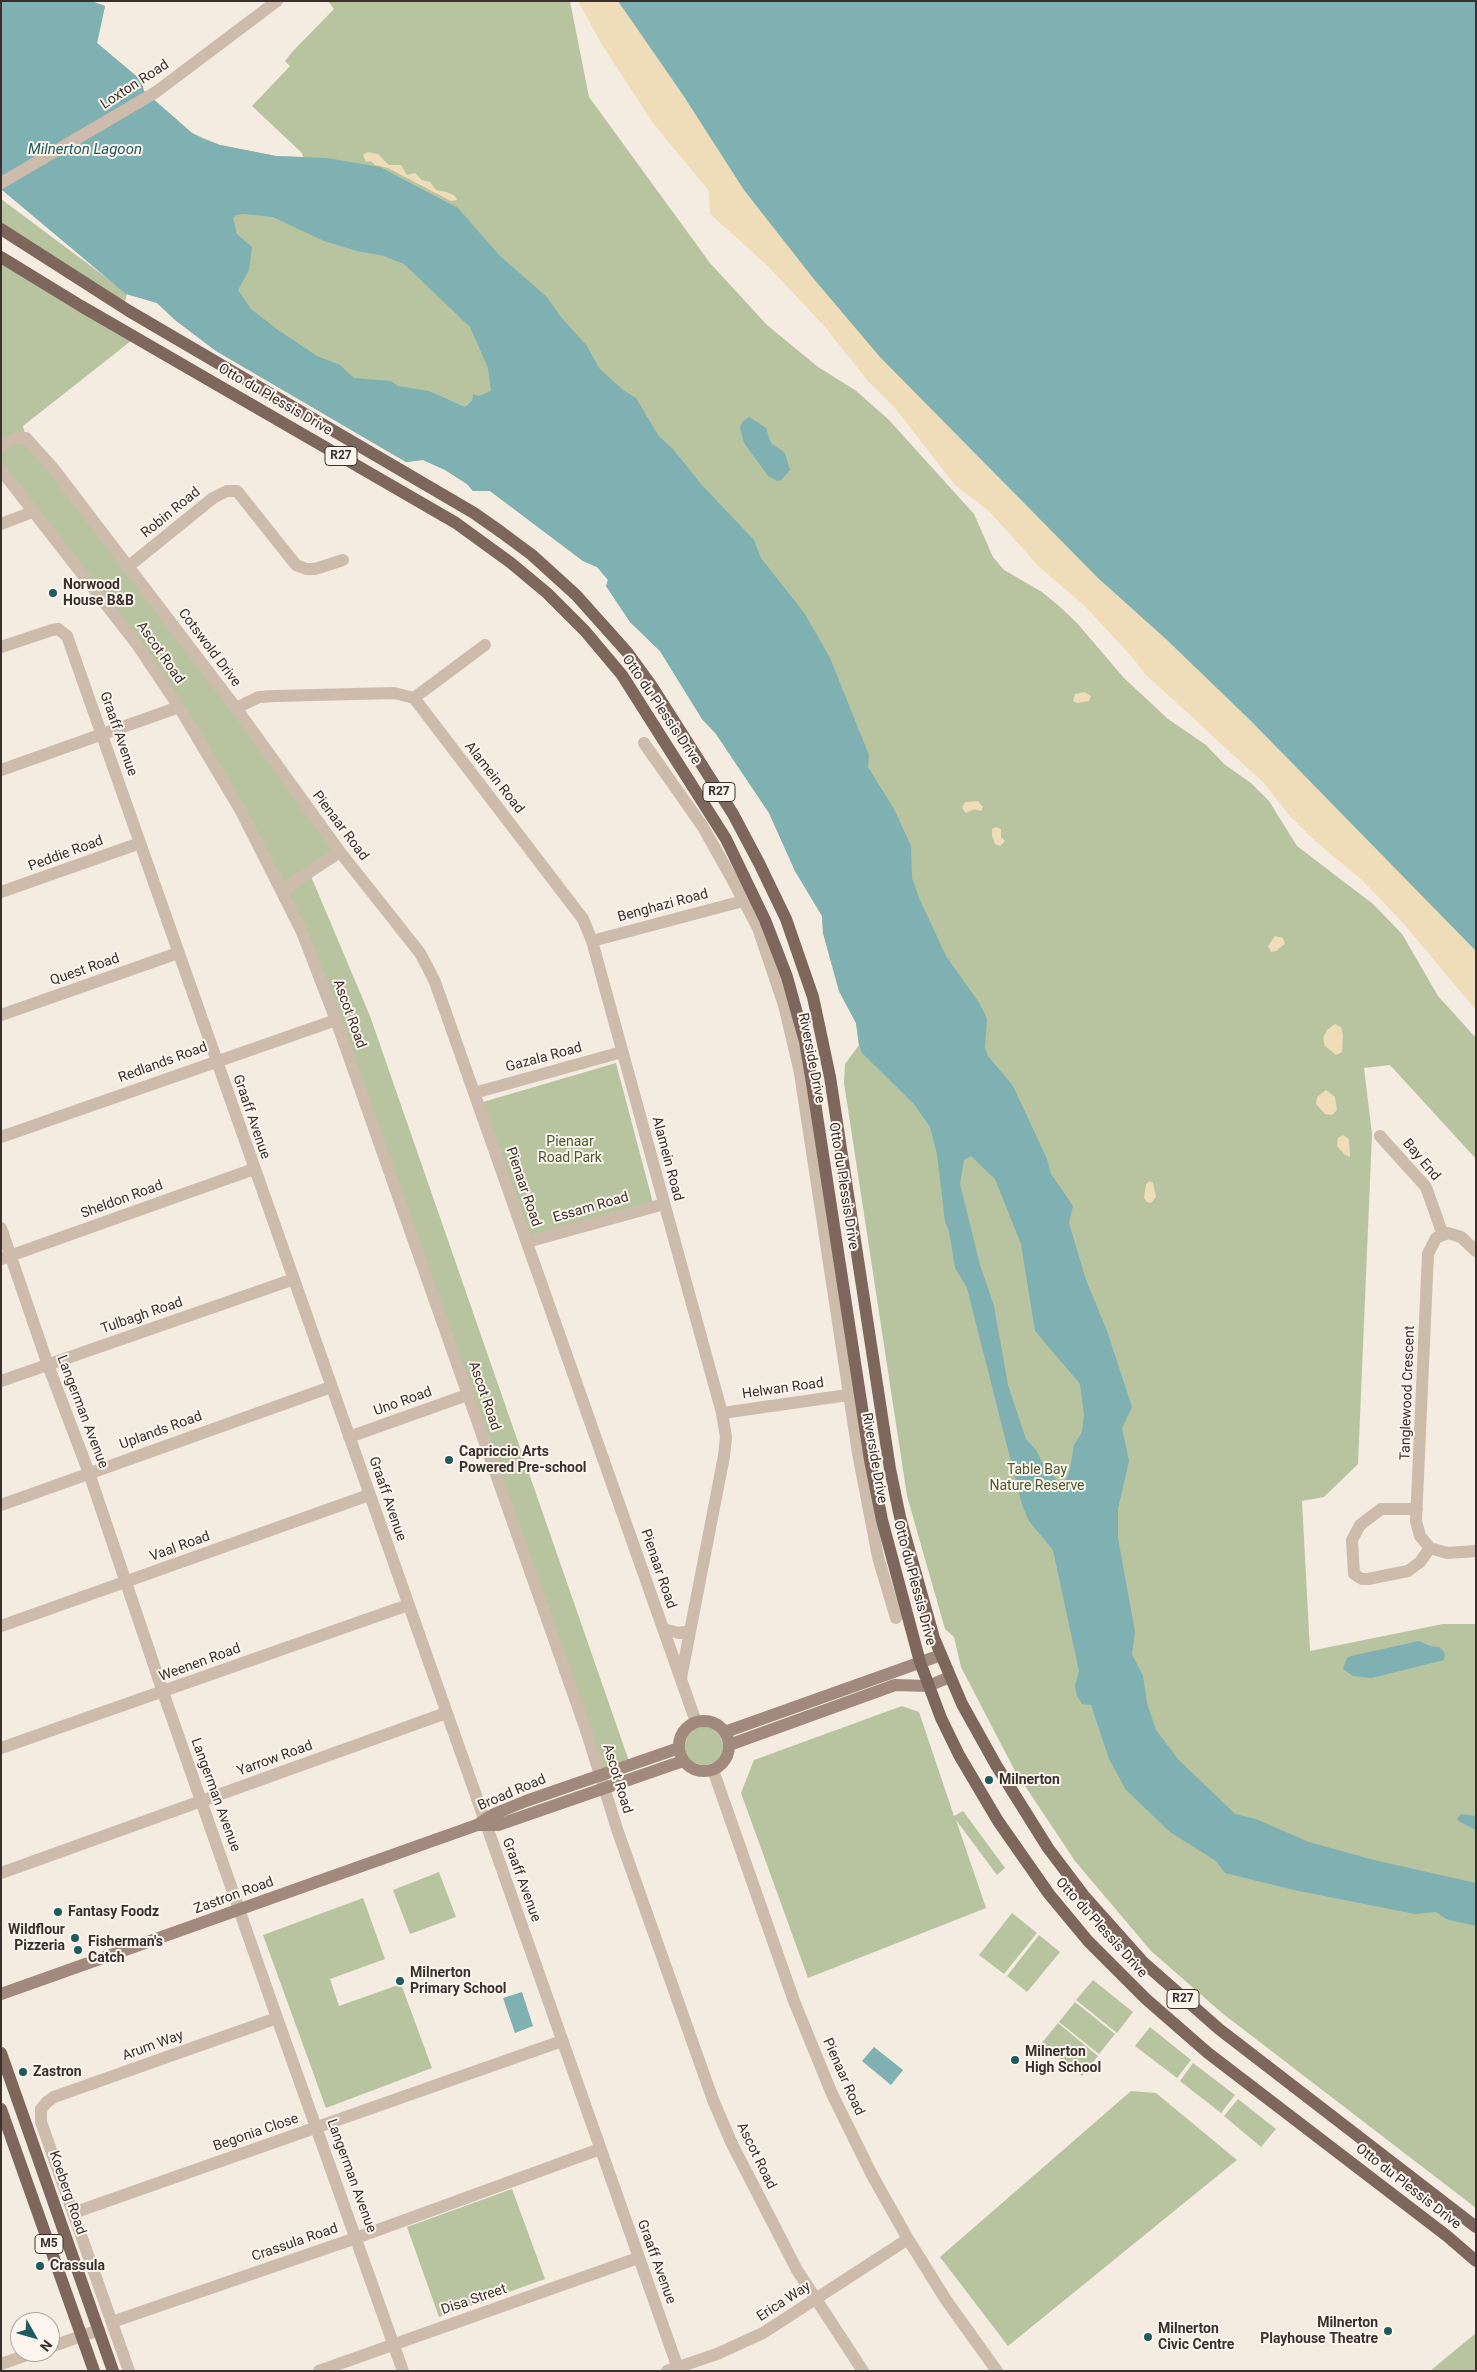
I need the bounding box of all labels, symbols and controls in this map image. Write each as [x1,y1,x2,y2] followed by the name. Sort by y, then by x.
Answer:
[98,57,172,113] street label: Loxton Road
[28,141,142,159] water label: Milnerton Lagoon
[215,361,335,439] street label: Otto du Plessis Drive
[325,446,357,466] road number: R27
[138,484,204,542] street label: Robin Road
[63,577,134,610] place label: Norwood House B&B
[47,587,59,599] marker: Norwood House B&B
[174,606,244,690] street label: Cotswold Drive
[133,619,187,687] street label: Ascot Road
[618,652,704,768] street label: Otto du Plessis Drive
[96,690,140,778] street label: Graaff Avenue
[461,739,527,817] street label: Alamein Road
[703,782,735,802] road number: R27
[308,788,372,864] street label: Pienaar Road
[26,833,106,875] street label: Peddie Road
[616,886,710,926] street label: Benghazi Road
[48,950,122,990] street label: Quest Road
[329,977,369,1051] street label: Ascot Road
[794,1011,828,1105] street label: Riverside Drive
[116,1039,210,1087] street label: Redlands Road
[504,1040,584,1076] street label: Gazala Road
[229,1073,273,1161] street label: Graaff Avenue
[648,1115,686,1203] street label: Alamein Road
[825,1121,861,1251] street label: Otto du Plessis Drive
[538,1134,602,1166] park label: Pienaar Road Park
[1399,1135,1443,1185] street label: Bay End
[502,1145,544,1229] street label: Pienaar Road
[79,1177,165,1223] street label: Sheldon Road
[551,1189,631,1227] street label: Essam Road
[99,1294,185,1338] street label: Tulbagh Road
[1397,1325,1419,1461] street label: Tanglewood Crescent
[53,1353,111,1471] street label: Langerman Avenue
[464,1359,504,1433] street label: Ascot Road
[741,1375,825,1403] street label: Helwan Road
[372,1384,434,1420] street label: Uno Road
[118,1408,204,1454] street label: Uplands Road
[858,1411,890,1505] street label: Riverside Drive
[459,1444,587,1476] place label: Capriccio Arts Powered Pre-school
[443,1454,455,1466] marker: Capriccio Arts Powered Pre-school
[365,1455,409,1543] street label: Graaff Avenue
[989,1462,1085,1494] park label: Table Bay Nature Reserve
[889,1519,939,1647] street label: Otto du Plessis Drive
[637,1527,679,1611] street label: Pienaar Road
[148,1528,212,1566] street label: Vaal Road
[157,1640,243,1686] street label: Weenen Road
[187,1736,243,1854] street label: Langerman Avenue
[235,1738,315,1780] street label: Yarrow Road
[598,1742,636,1816] street label: Ascot Road
[475,1771,549,1815] street label: Broad Road
[999,1772,1060,1788] place label: Milnerton
[983,1774,995,1786] marker: Milnerton
[498,1836,544,1924] street label: Graaff Avenue
[192,1874,276,1918] street label: Zastron Road
[1052,1874,1150,1982] street label: Otto du Plessis Drive
[68,1904,159,1920] place label: Fantasy Foodz
[52,1906,64,1918] marker: Fantasy Foodz
[8,1922,65,1954] place label: Wildflour Pizzeria
[69,1932,81,1944] marker: Wildflour Pizzeria
[88,1934,163,1966] place label: Fisherman's Catch
[72,1944,84,1956] marker: Fisherman's Catch
[410,1965,507,1998] place label: Milnerton Primary School
[394,1975,406,1987] marker: Milnerton Primary School
[1167,1990,1199,2008] road number: R27
[120,2027,186,2065] street label: Arum Way
[818,2036,868,2118] street label: Pienaar Road
[1025,2044,1101,2076] place label: Milnerton High School
[1009,2054,1021,2066] marker: Milnerton High School
[33,2064,82,2080] place label: Zastron
[17,2066,29,2078] marker: Zastron
[211,2111,301,2155] street label: Begonia Close
[323,2117,379,2235] street label: Langerman Avenue
[733,2120,779,2192] street label: Ascot Road
[1352,2141,1464,2233] street label: Otto du Plessis Drive
[45,2149,89,2237] street label: Koeberg Road
[633,2218,679,2306] street label: Graaff Avenue
[250,2220,340,2266] street label: Crassula Road
[35,2234,63,2254] road number: M5
[50,2258,105,2274] place label: Crassula
[34,2260,46,2272] marker: Crassula
[754,2278,814,2326] street label: Erica Way
[439,2281,509,2319] street label: Disa Street
[10,2312,60,2362] north arrow
[1260,2315,1378,2348] place label: Milnerton Playhouse Theatre
[1158,2321,1234,2354] place label: Milnerton Civic Centre
[1382,2325,1394,2337] marker: Milnerton Playhouse Theatre
[1142,2331,1154,2343] marker: Milnerton Civic Centre
[37,2337,55,2354] text: N

